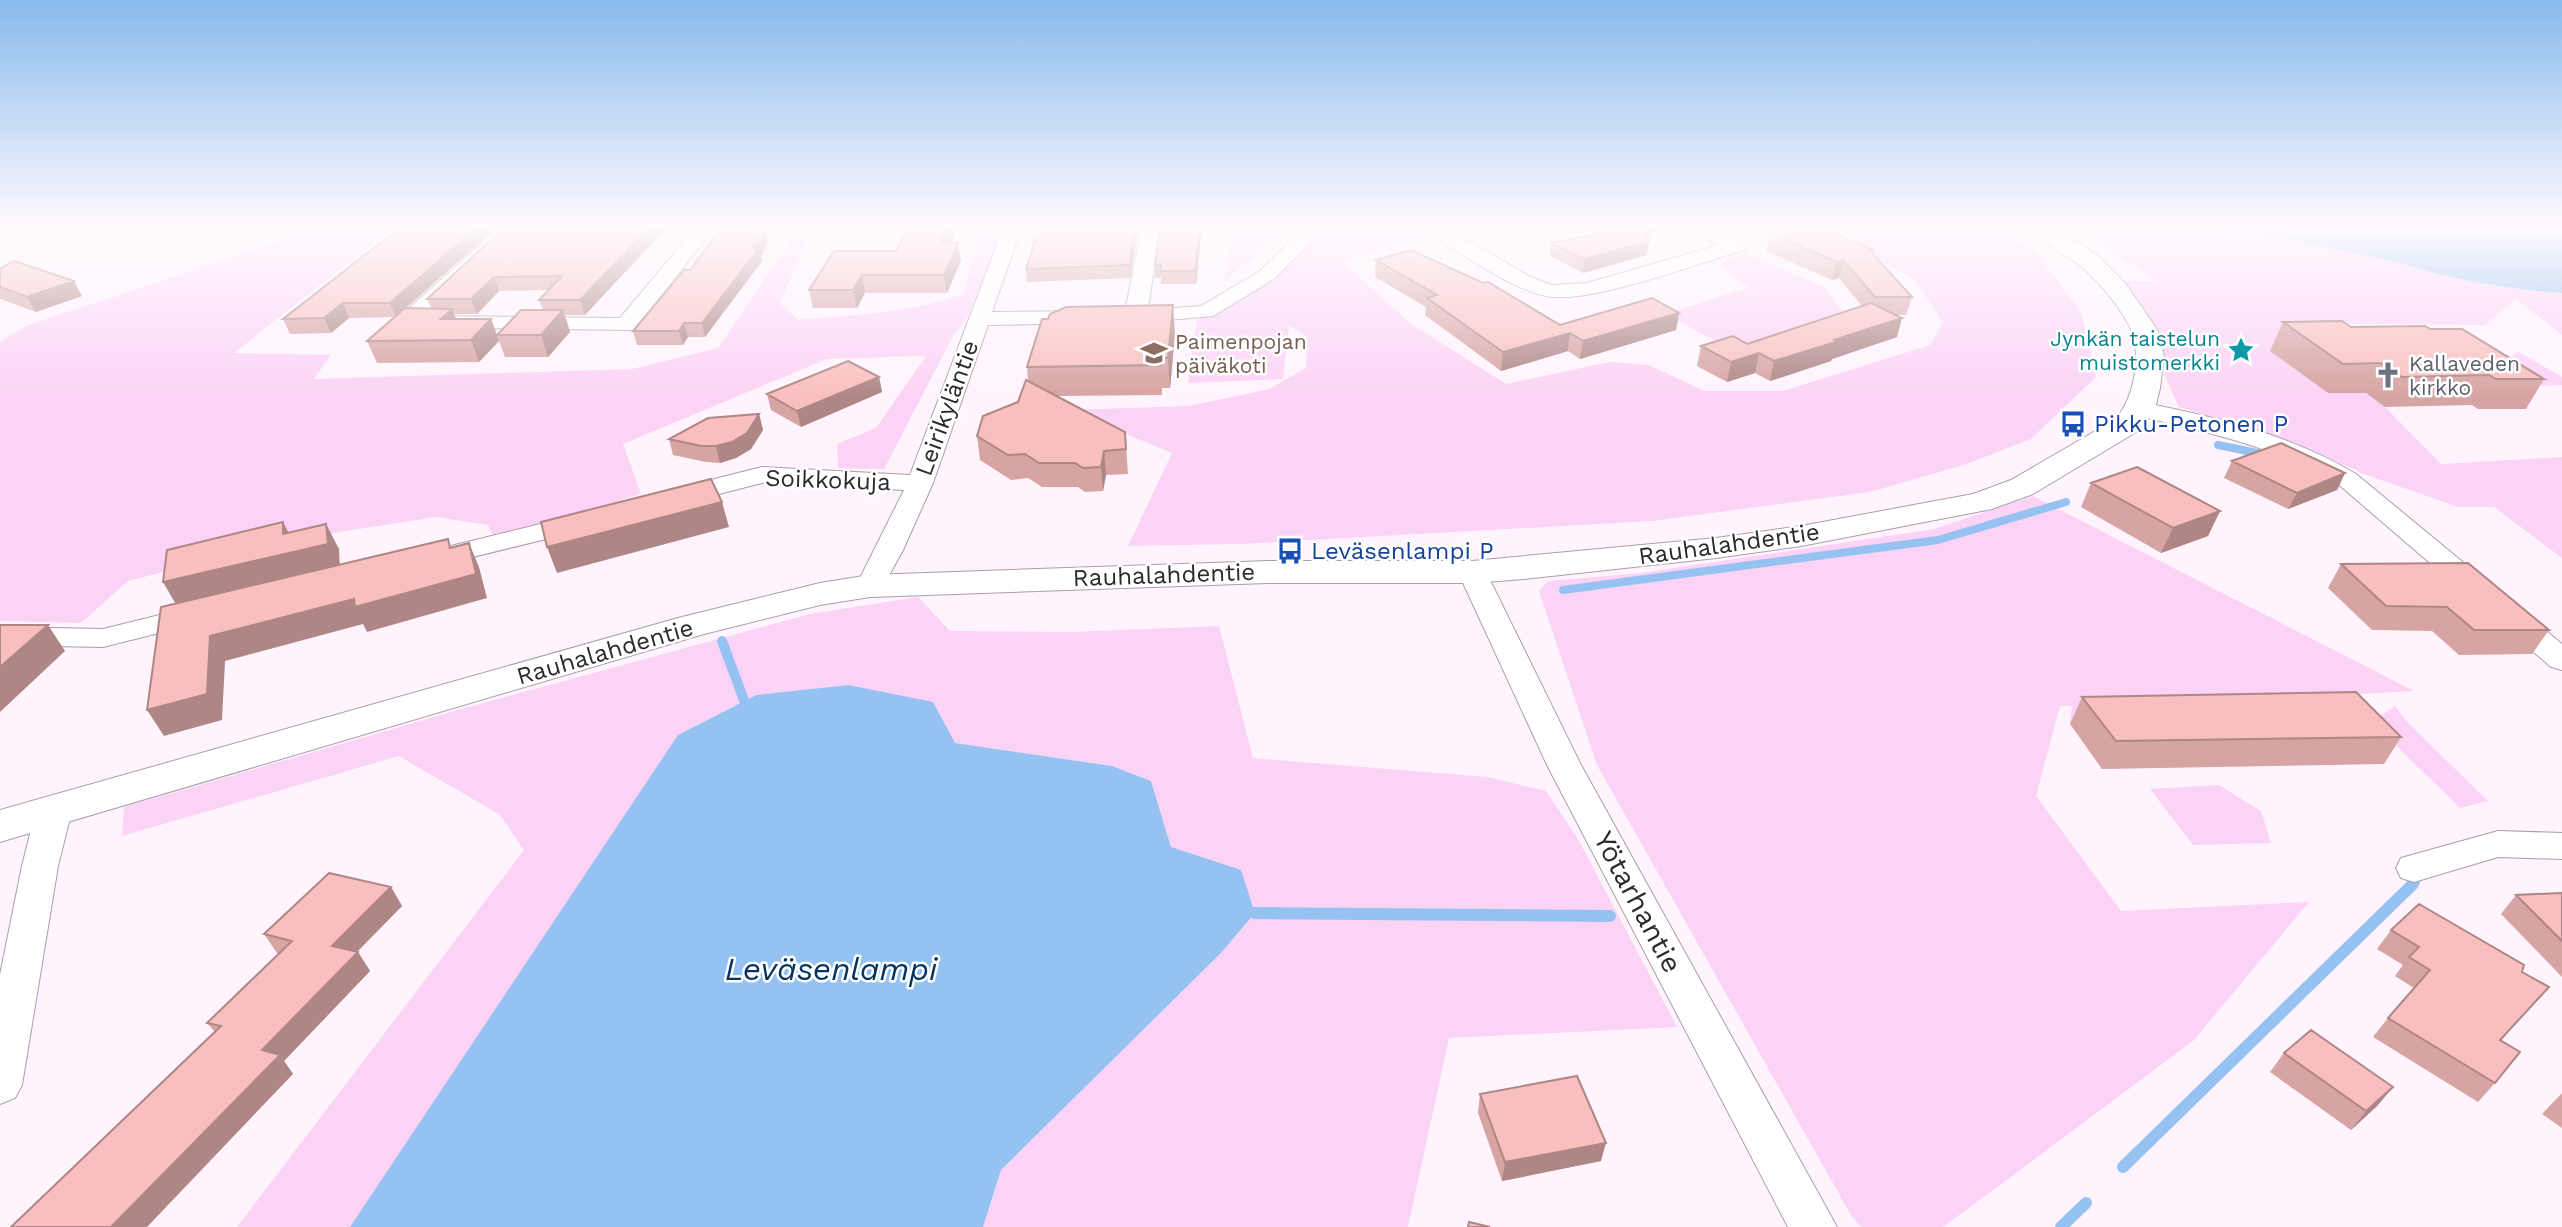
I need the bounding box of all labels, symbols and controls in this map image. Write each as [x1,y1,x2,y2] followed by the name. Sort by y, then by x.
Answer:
[2050,326,2220,375] place label: Jynkän taistelun muistomerkki
[1175,329,1307,378] place label: Paimenpojan päiväkoti
[2226,335,2256,365] place icon: Jynkän taistelun muistomerkki
[910,336,984,480] street label: Leirikyläntie
[1139,338,1169,368] school or university icon: Paimenpojan päiväkoti
[2409,351,2520,400] place label: Kallaveden kirkko
[2373,360,2403,390] church icon: Kallaveden kirkko
[2058,409,2088,439] bus stop icon: Pikku-Petonen P
[2094,410,2288,438] place label: Pikku-Petonen P
[765,464,891,496] street label: Soikkokuja
[1637,517,1821,571] street label: Rauhalahdentie
[1275,536,1305,566] bus stop icon: Leväsenlampi P
[1311,537,1494,565] place label: Leväsenlampi P
[1072,558,1256,592] street label: Rauhalahdentie
[513,613,697,691] street label: Rauhalahdentie
[1587,826,1689,978] street label: Yötarhantie
[725,950,938,988] water label: Leväsenlampi

